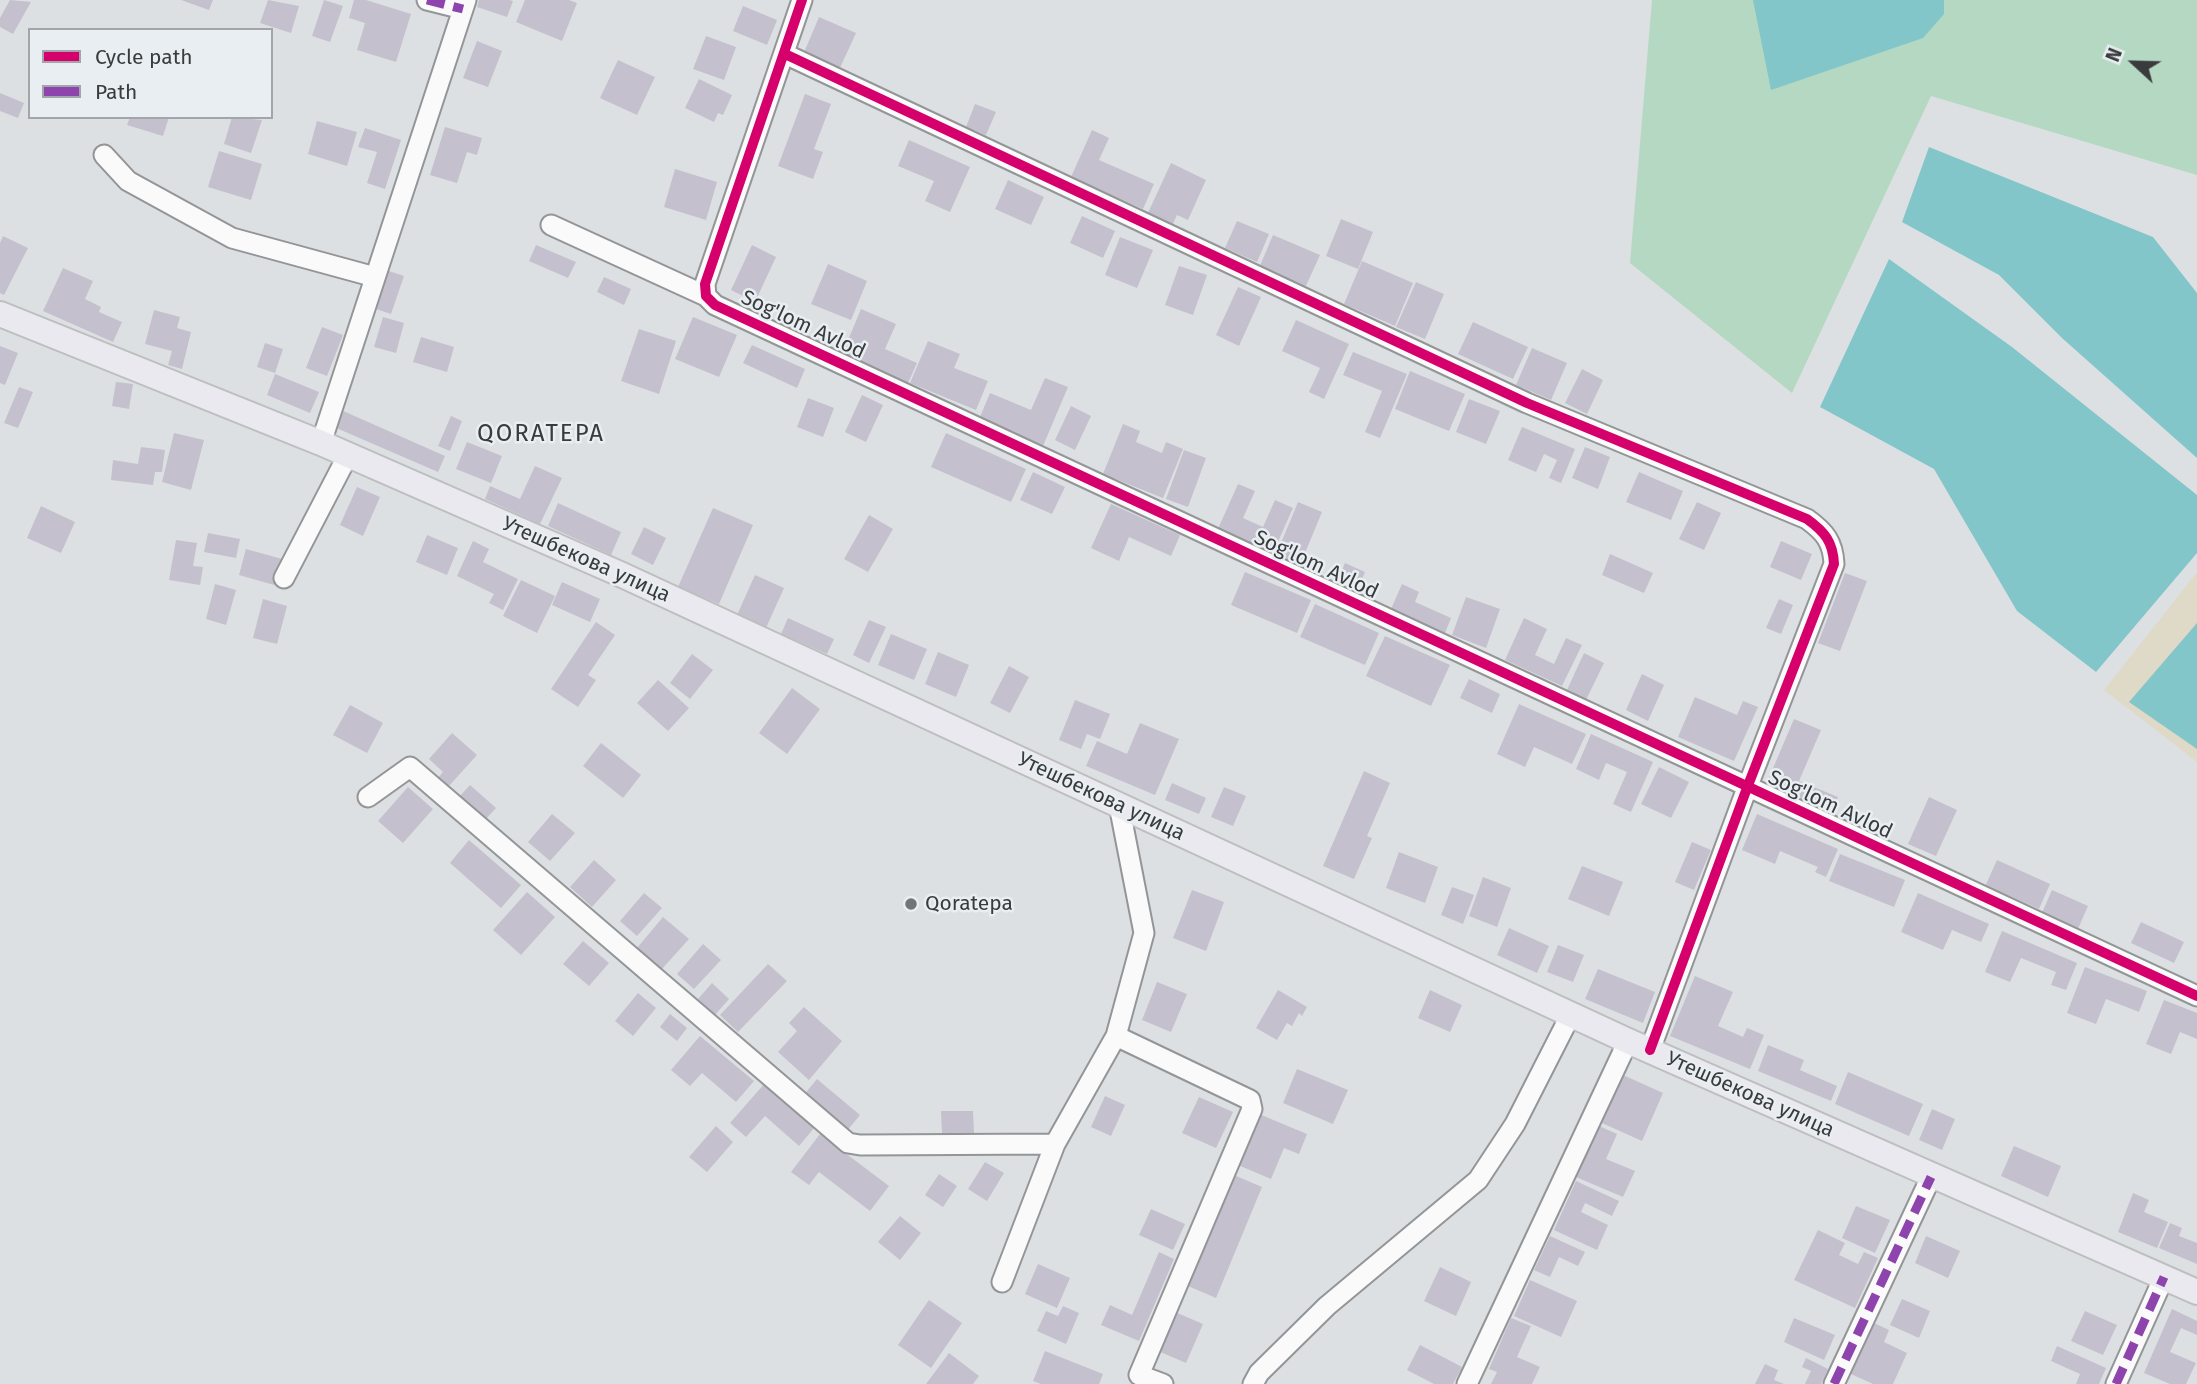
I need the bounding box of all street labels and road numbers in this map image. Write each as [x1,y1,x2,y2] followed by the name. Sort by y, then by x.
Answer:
[737,285,869,365] street label: Sog'lom Avlod
[498,512,674,608] street label: Утешбекова улица
[1250,525,1382,605] street label: Sog'lom Avlod
[1013,747,1189,847] street label: Утешбекова улица
[1764,765,1896,845] street label: Sog'lom Avlod
[1662,1047,1838,1143] street label: Утешбекова улица

